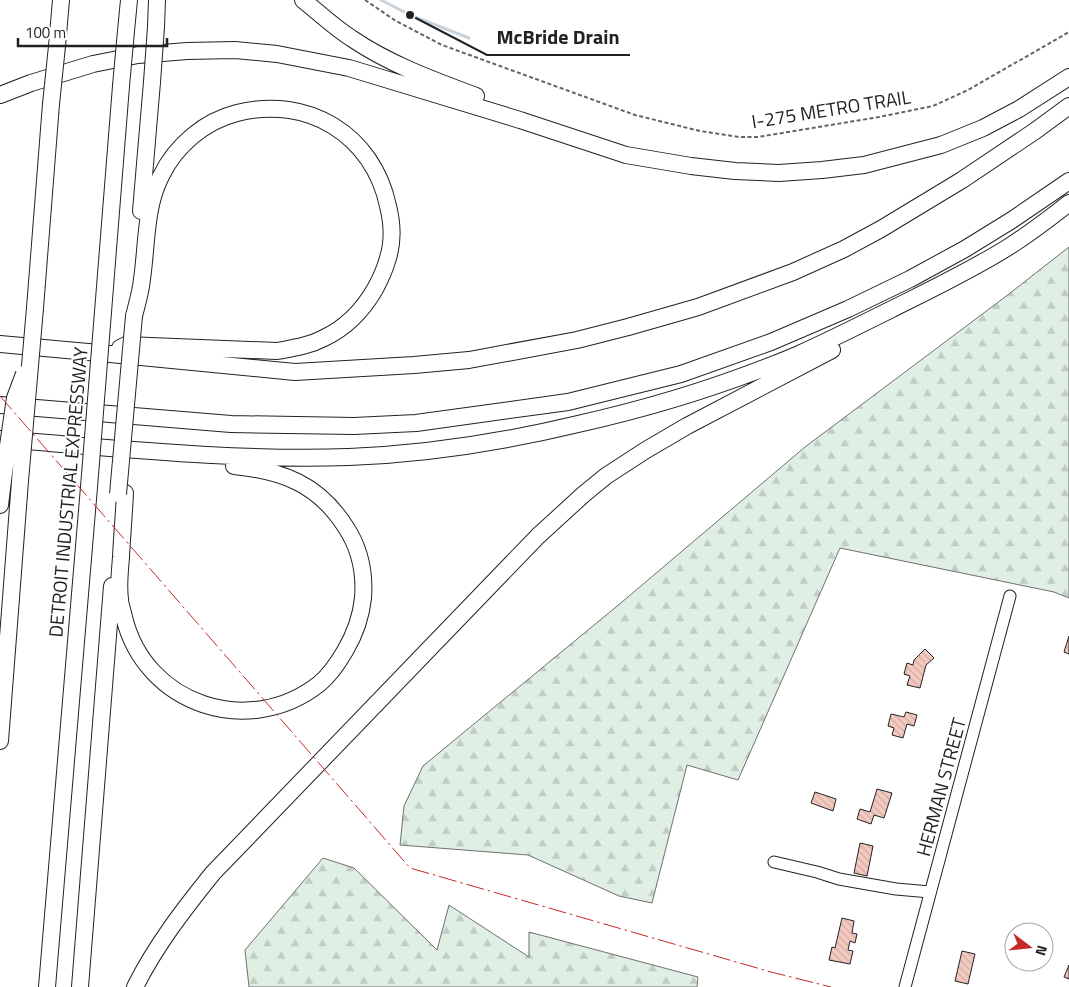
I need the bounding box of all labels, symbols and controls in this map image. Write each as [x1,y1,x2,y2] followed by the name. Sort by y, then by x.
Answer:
[18,15,166,47] scale bar
[487,20,630,55] callout: McBride Drain
[25,21,66,44] text: 100 m
[497,21,619,52] text: McBride Drain
[749,82,913,135] street label: I-275 METRO TRAIL
[40,345,95,638] street label: DETROIT INDUSTRIAL EXPRESSWAY
[908,714,973,859] street label: HERMAN STREET
[1004,922,1054,972] north arrow
[1031,943,1053,958] text: N

